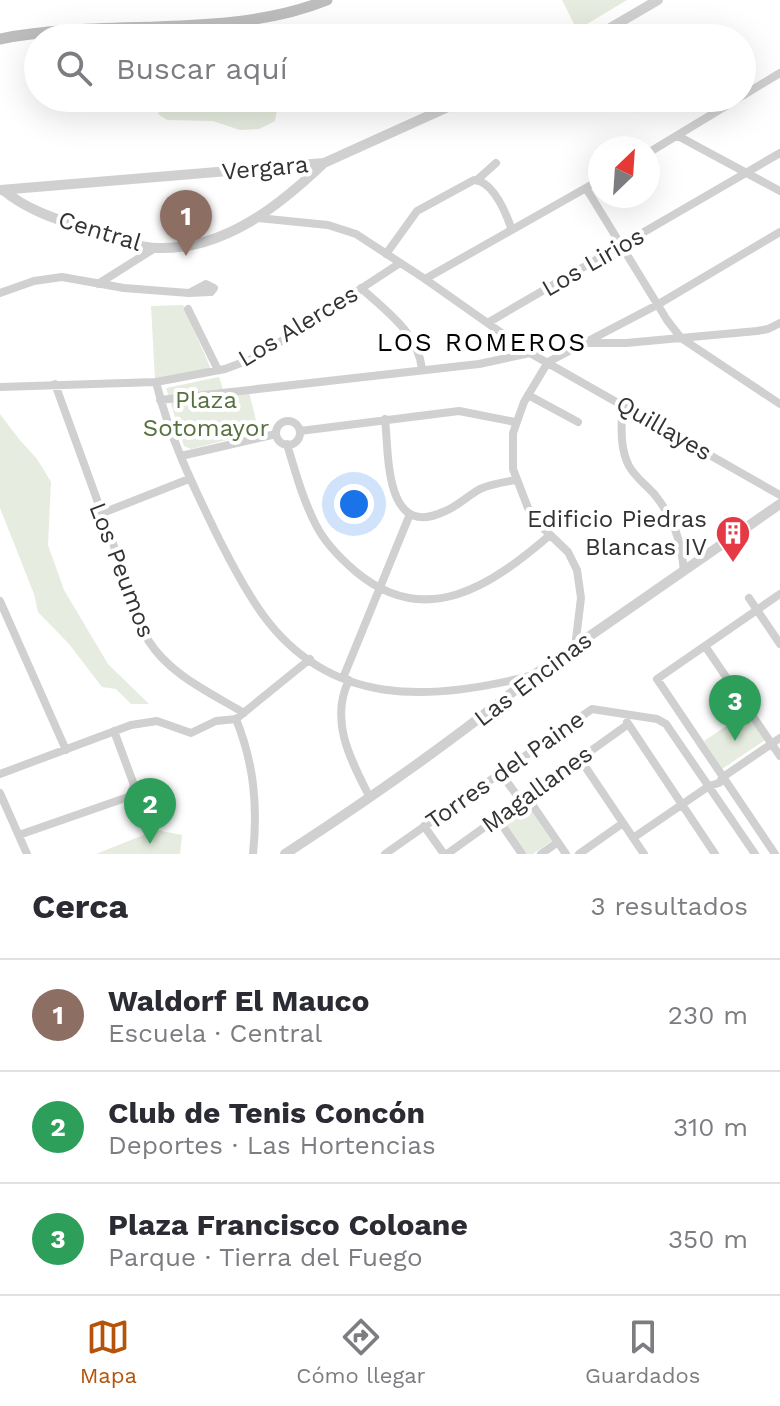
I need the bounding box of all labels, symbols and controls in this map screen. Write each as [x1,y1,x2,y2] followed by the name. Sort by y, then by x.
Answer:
[24,24,756,112] search box
[52,46,96,90] icon: search
[116,51,288,86] text: Buscar aquí
[588,136,660,208] north arrow
[220,150,310,186] street label: Vergara
[160,190,212,256] pin: 1
[55,205,146,257] street label: Central
[537,222,649,302] street label: Los Lirios
[233,279,363,373] street label: Los Alerces
[377,327,587,357] district label: LOS ROMEROS
[143,386,269,442] park label: Plaza Sotomayor
[611,389,717,467] street label: Quillayes
[334,484,374,524] your location
[83,499,161,641] street label: Los Peumos
[527,505,707,561] place label: Edificio Piedras Blancas IV
[714,514,752,564] building icon: Edificio Piedras Blancas IV
[469,626,597,732] street label: Las Encinas
[709,675,761,741] pin: 3
[420,705,590,835] street label: Torres del Paine
[476,739,598,839] street label: Magallanes
[124,778,176,844] pin: 2
[32,886,128,926] text: Cerca
[590,891,748,921] text: 3 resultados
[108,983,369,1018] text: Waldorf El Mauco
[52,1000,64,1030] text: 1
[668,1000,748,1030] text: 230 m
[108,1018,322,1048] text: Escuela · Central
[108,1095,425,1130] text: Club de Tenis Concón
[50,1112,66,1142] text: 2
[673,1112,748,1142] text: 310 m
[108,1130,436,1160] text: Deportes · Las Hortencias
[108,1207,468,1242] text: Plaza Francisco Coloane
[50,1224,66,1254] text: 3
[668,1224,748,1254] text: 350 m
[108,1242,423,1272] text: Parque · Tierra del Fuego
[80,1315,137,1388] tab: Mapa
[296,1315,426,1388] tab: Cómo llegar
[585,1315,700,1388] tab: Guardados

